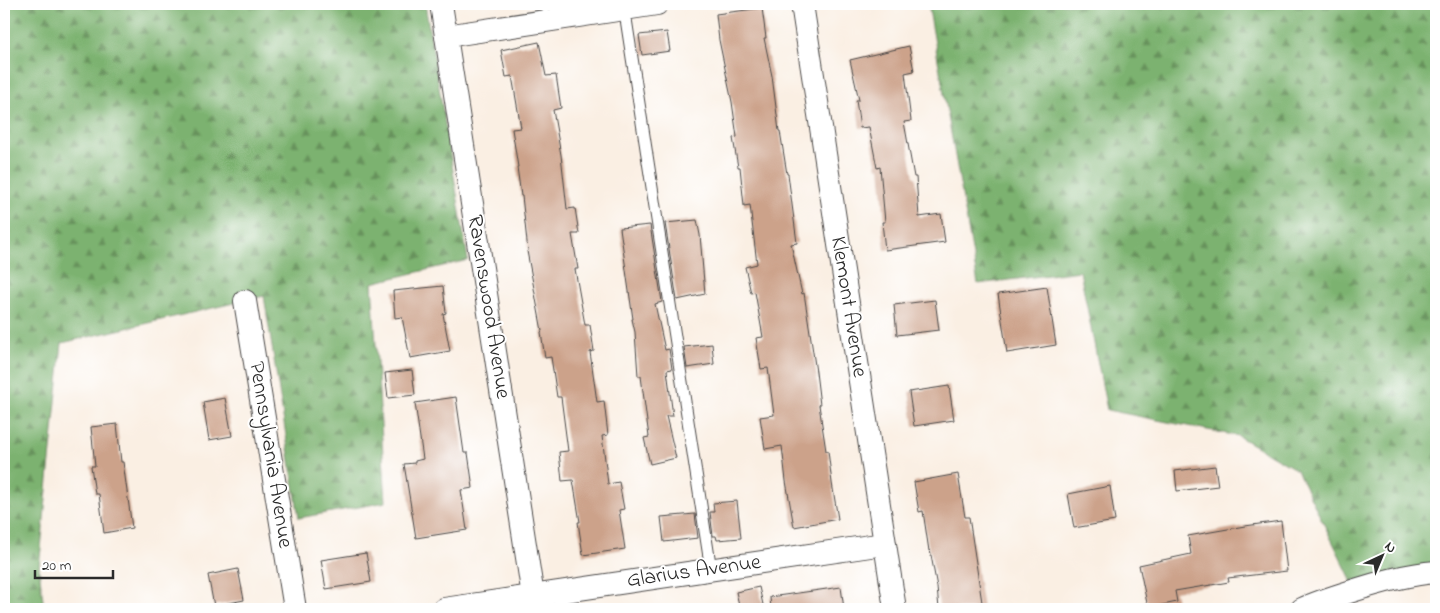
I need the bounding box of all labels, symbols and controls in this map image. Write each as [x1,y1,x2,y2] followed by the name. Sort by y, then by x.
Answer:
[458,213,518,401] street label: Ravenswood Avenue
[821,234,875,380] street label: Klemont Avenue
[238,359,301,551] street label: Pennsylvania Avenue
[1358,530,1408,580] north arrow
[1379,537,1401,559] text: N
[625,547,763,597] street label: Glarius Avenue
[35,548,112,580] scale bar
[42,555,72,577] text: 20 m

